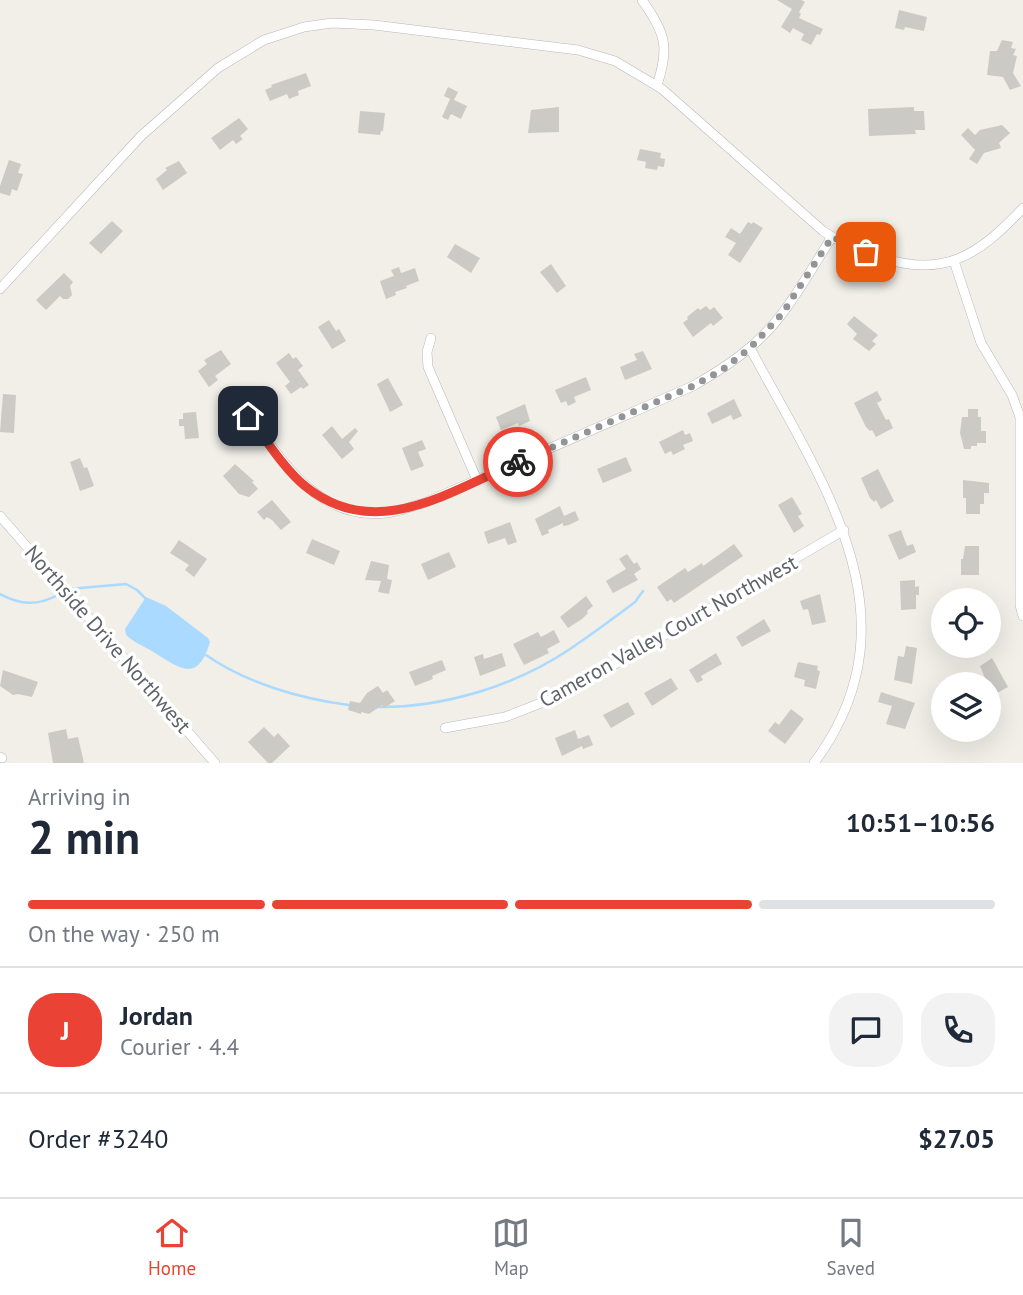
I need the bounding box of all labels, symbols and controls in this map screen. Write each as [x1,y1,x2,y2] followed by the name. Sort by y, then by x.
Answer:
[836,222,896,282] pin
[847,233,885,271] icon: bag
[218,386,278,446] pin
[229,397,267,435] icon: home
[483,427,553,497] courier
[499,443,537,481] icon: bike
[19,540,197,738] street label: Northside Drive Northwest
[534,549,802,713] street label: Cameron Valley Court Northwest
[931,588,1001,742] map controls
[931,588,1001,658] button: locate
[931,672,1001,742] button: layers
[28,782,130,811] text: Arriving in
[846,806,995,839] text: 10:51–10:56
[28,807,140,867] text: 2 min
[28,919,220,948] text: On the way · 250 m
[829,993,903,1067] button: chat
[921,993,995,1067] button: phone
[120,999,193,1032] text: Jordan
[61,1014,69,1047] text: J
[120,1032,239,1061] text: Courier · 4.4
[28,1122,168,1155] text: Order #3240
[918,1122,995,1155] text: $27.05
[148,1214,196,1280] tab: Home
[492,1214,530,1280] tab: Map
[827,1214,875,1280] tab: Saved

